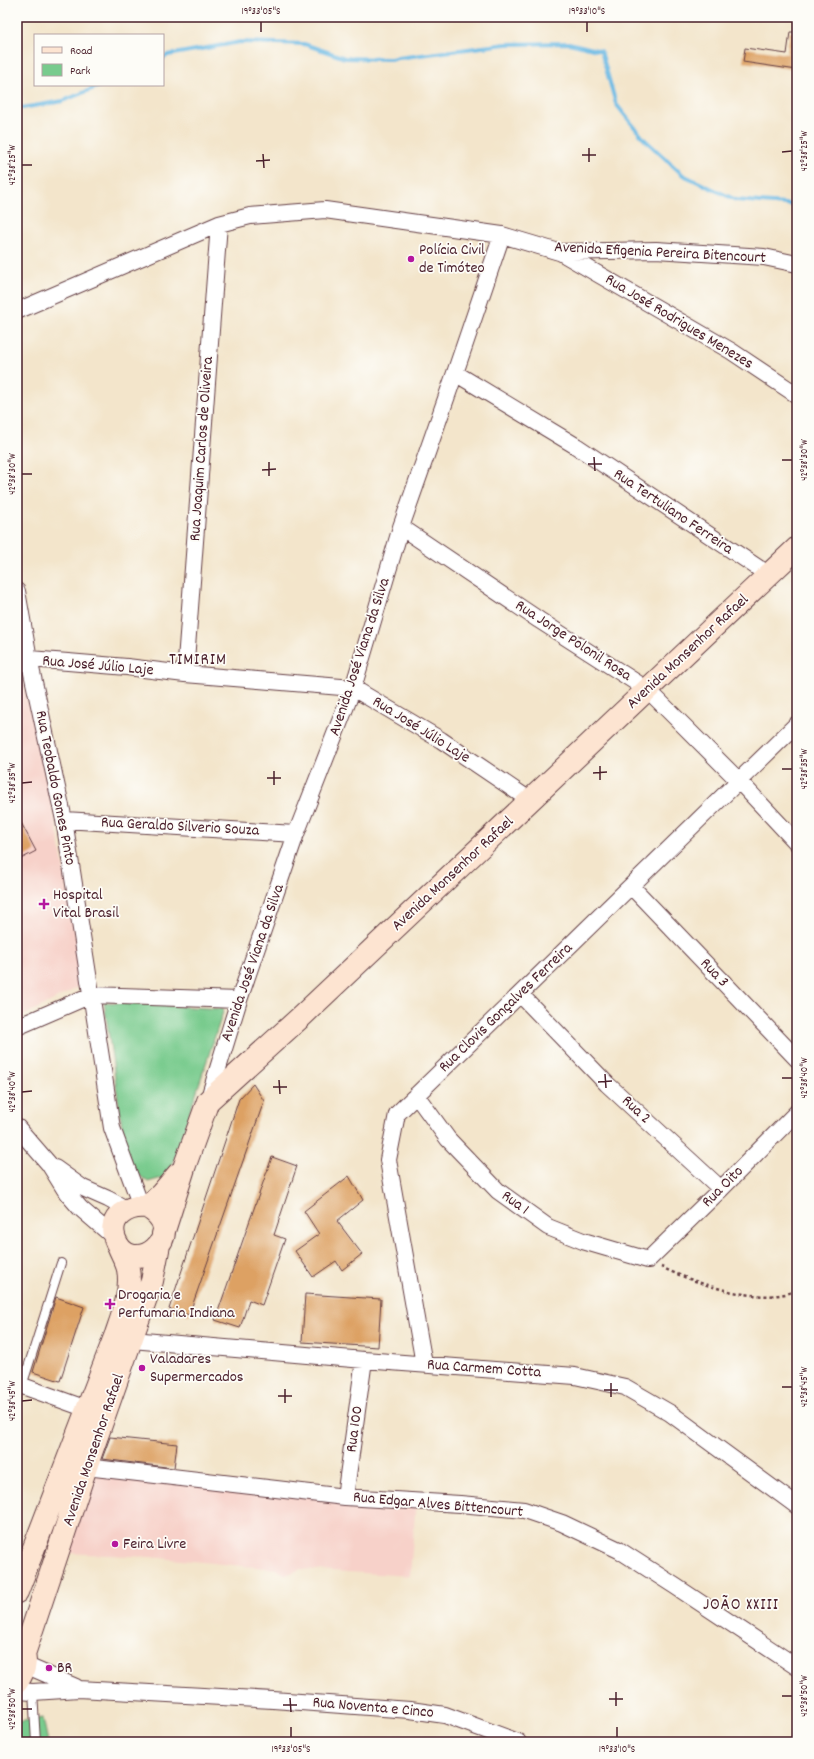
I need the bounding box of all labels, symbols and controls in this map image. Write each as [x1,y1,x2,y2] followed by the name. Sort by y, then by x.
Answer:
[242,5,280,19] text: 19°33'05"S
[569,5,605,19] text: 19°33'10"S
[34,34,164,86] legend
[70,43,92,60] text: Road
[70,63,91,80] text: Park
[798,131,812,171] text: 42°38'25"W
[6,145,20,185] text: 42°38'25"W
[553,236,767,270] street label: Avenida Efigenia Pereira Bitencourt
[419,239,485,280] place label: Polícia Civil de Timóteo
[406,254,416,264] marker: Polícia Civil de Timóteo
[600,269,758,376] street label: Rua José Rodrigues Menezes
[184,356,220,542] street label: Rua Joaquim Carlos de Oliveira
[798,439,812,481] text: 42°38'30"W
[6,453,20,495] text: 42°38'30"W
[609,463,738,561] street label: Rua Tertuliano Ferreira
[324,575,397,739] street label: Avenida José Viana da Silva
[622,589,754,715] street label: Avenida Monsenhor Rafael
[510,595,636,688] street label: Rua Jorge Polonil Rosa
[169,649,227,673] district label: TIMIRIM
[41,650,155,682] street label: Rua José Júlio Laje
[368,691,474,769] street label: Rua José Júlio Laje
[29,709,81,867] street label: Rua Teobaldo Gomes Pinto
[798,748,812,789] text: 42°38'35"W
[6,762,20,803] text: 42°38'35"W
[100,811,260,843] street label: Rua Geraldo Silverio Souza
[387,811,519,937] street label: Avenida Monsenhor Rafael
[215,881,291,1045] street label: Avenida José Viana da Silva
[53,884,119,925] place label: Hospital Vital Brasil
[38,898,50,910] marker: Hospital Vital Brasil
[434,937,579,1078] street label: Rua Clovis Gonçalves Ferreira
[694,953,734,993] street label: Rua 3
[798,1057,812,1099] text: 42°38'40"W
[6,1071,20,1113] text: 42°38'40"W
[616,1090,656,1130] street label: Rua 2
[697,1161,749,1213] street label: Rua Oito
[496,1185,534,1221] street label: Rua 1
[118,1284,235,1325] place label: Drogaria e Perfumaria Indiana
[105,1299,115,1309] marker: Drogaria e Perfumaria Indiana
[150,1348,244,1389] place label: Valadares Supermercados
[426,1354,542,1384] street label: Rua Carmem Cotta
[137,1363,147,1373] marker: Valadares Supermercados
[798,1367,812,1407] text: 42°38'45"W
[57,1371,131,1529] street label: Avenida Monsenhor Rafael
[6,1381,20,1421] text: 42°38'45"W
[340,1404,370,1454] street label: Rua 100
[352,1486,524,1524] street label: Rua Edgar Alves Bittencourt
[123,1533,186,1556] place label: Feira Livre
[110,1539,120,1549] marker: Feira Livre
[703,1594,779,1618] district label: JOÃO XXIII
[57,1657,73,1680] place label: BR
[44,1663,54,1673] marker: BR
[798,1675,812,1717] text: 42°38'50"W
[6,1688,20,1730] text: 42°38'50"W
[311,1691,435,1725] street label: Rua Noventa e Cinco
[272,1743,310,1757] text: 19°33'05"S
[599,1743,635,1757] text: 19°33'10"S

